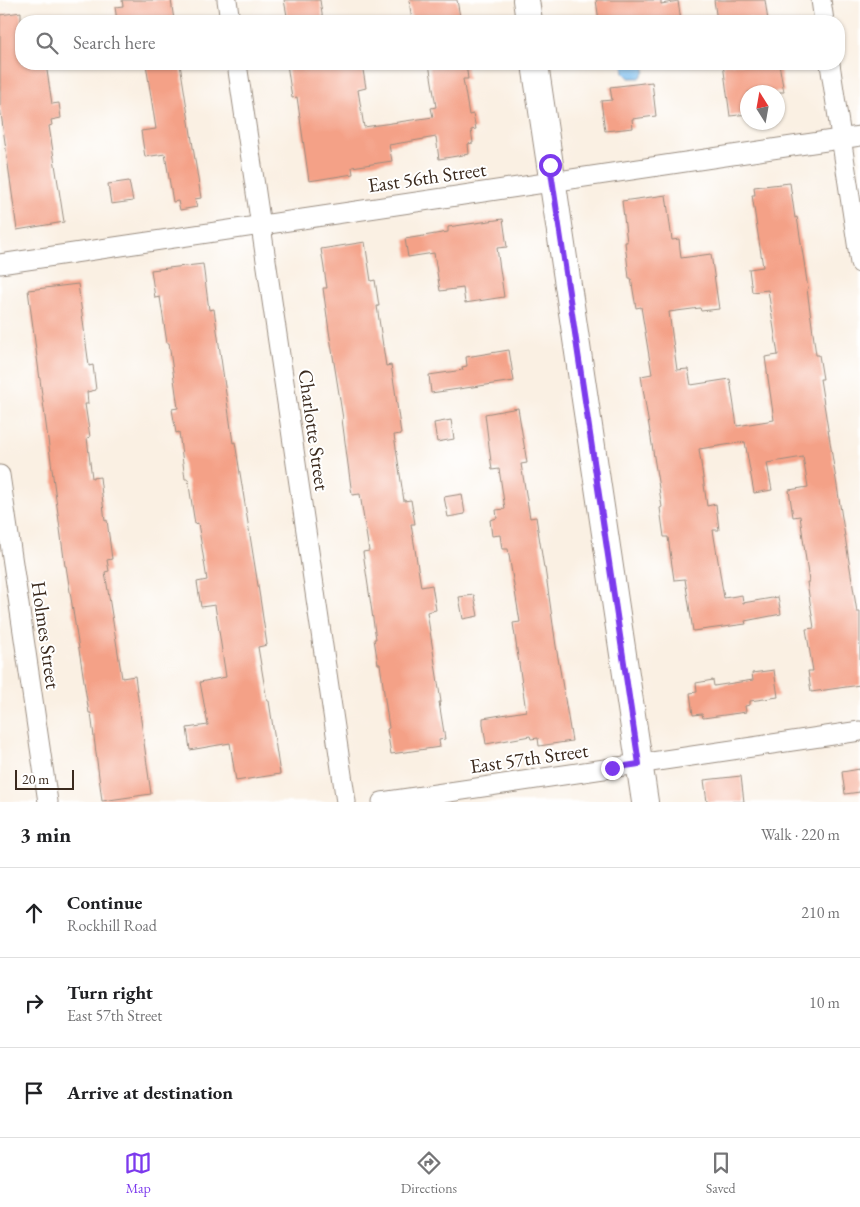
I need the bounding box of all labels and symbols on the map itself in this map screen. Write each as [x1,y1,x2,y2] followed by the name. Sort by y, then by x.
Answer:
[740,85,785,130] north arrow
[539,154,562,177] route start
[366,156,489,198] street label: East 56th Street
[293,368,335,493] street label: Charlotte Street
[26,580,67,691] street label: Holmes Street
[468,737,591,779] street label: East 57th Street
[601,757,624,780] route end
[15,767,74,790] scale bar

